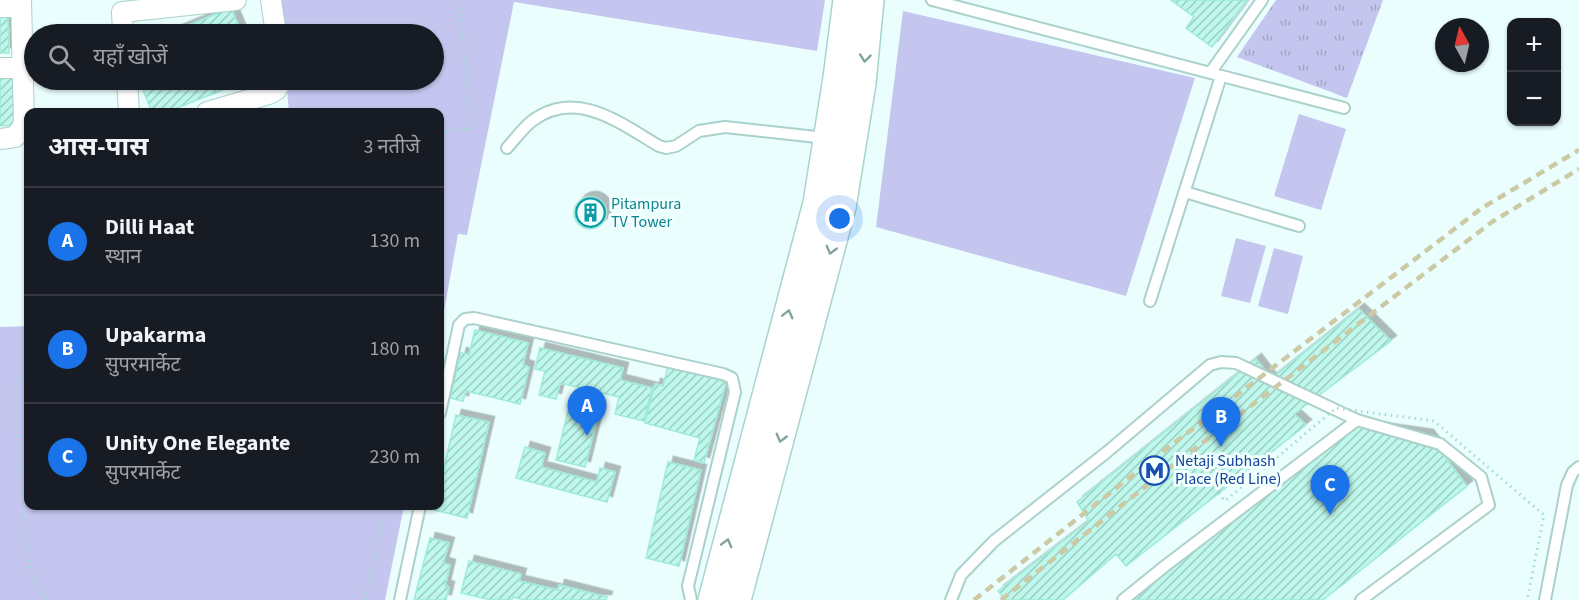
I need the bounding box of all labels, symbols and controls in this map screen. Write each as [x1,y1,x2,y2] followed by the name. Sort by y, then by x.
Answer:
[1435,18,1489,72] north arrow
[1507,18,1561,126] map controls
[1507,18,1561,72] button: +
[24,24,444,90] search box
[45,41,78,74] icon: search
[93,41,168,73] text: यहाँ खोजें
[859,54,872,63] one-way arrow
[1507,72,1561,126] button: −
[48,128,148,165] text: आस-पास
[364,133,420,161] text: 3 नतीजे
[611,193,681,233] place label: Pitampura TV Tower
[574,197,606,229] building icon: Pitampura TV Tower
[825,204,854,233] your location
[105,211,194,243] text: Dilli Haat
[62,227,73,255] text: A
[370,227,420,255] text: 130 m
[105,243,141,271] text: स्थान
[826,244,838,255] one-way arrow
[781,310,794,320] one-way arrow
[105,319,206,351] text: Upakarma
[61,335,74,363] text: B
[370,335,420,363] text: 180 m
[105,351,181,379] text: सुपरमार्केट
[568,386,606,436] pin: A
[1202,398,1240,447] pin: B
[105,427,290,459] text: Unity One Elegante
[775,433,788,443] one-way arrow
[62,443,73,471] text: C
[370,443,420,471] text: 230 m
[1175,450,1281,490] place label: Netaji Subhash Place (Red Line)
[1138,454,1170,486] metro station icon: Netaji Subhash Place (Red Line)
[105,459,181,487] text: सुपरमार्केट
[1310,466,1350,515] pin: C
[720,539,733,549] one-way arrow

